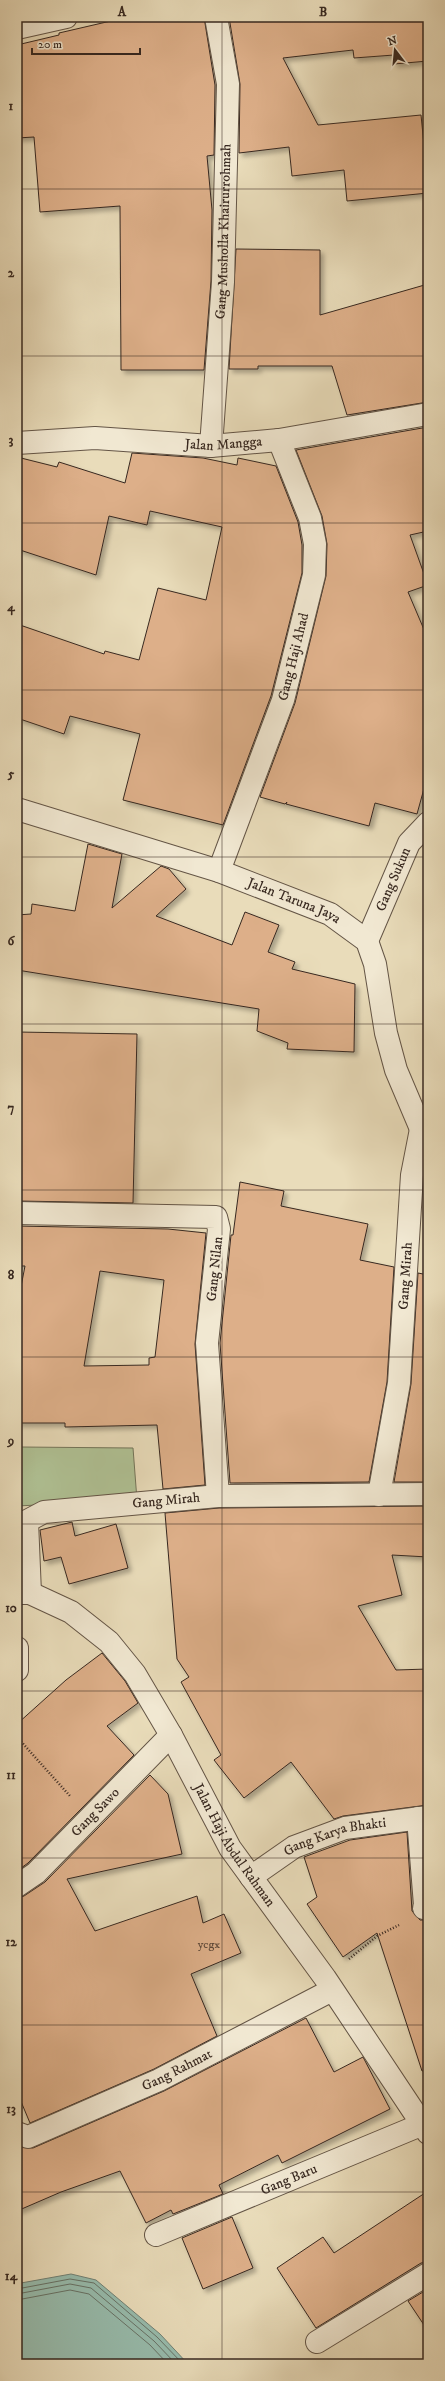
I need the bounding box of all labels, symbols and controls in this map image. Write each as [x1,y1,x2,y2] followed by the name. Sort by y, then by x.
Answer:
[117,4,127,20] text: A
[319,4,327,20] text: B
[32,30,140,56] scale bar
[375,30,415,70] north arrow
[386,33,399,49] text: N
[38,37,62,52] text: 20 m
[9,98,14,114] text: 1
[211,143,236,320] street label: Gang Musholla Khairurrohmah
[8,265,15,281] text: 2
[9,432,14,448] text: 3
[182,433,263,455] street label: Jalan Mangga
[6,599,15,616] text: 4
[274,611,313,703] street label: Gang Haji Ahad
[7,766,15,782] text: 5
[372,844,415,914] street label: Gang Sukun
[243,873,344,928] street label: Jalan Taruna Jaya
[8,933,16,949] text: 6
[8,1100,15,1116] text: 7
[203,1235,227,1302] street label: Gang Nilan
[395,1241,417,1310] street label: Gang Mirah
[8,1267,15,1283] text: 8
[7,1433,14,1449] text: 9
[132,1489,201,1513] street label: Gang Mirah
[5,1600,17,1616] text: 10
[6,1767,16,1783] text: 11
[188,1779,280,1911] street label: Jalan Haji Abdul Rahman
[67,1784,124,1841] street label: Gang Sawo
[280,1814,388,1861] street label: Gang Karya Bhakti
[5,1934,17,1950] text: 12
[198,1937,220,1952] house number: ycgx
[139,2045,216,2095] street label: Gang Rahmat
[6,2101,16,2117] text: 13
[258,2160,320,2199] street label: Gang Baru
[5,2268,18,2285] text: 14

